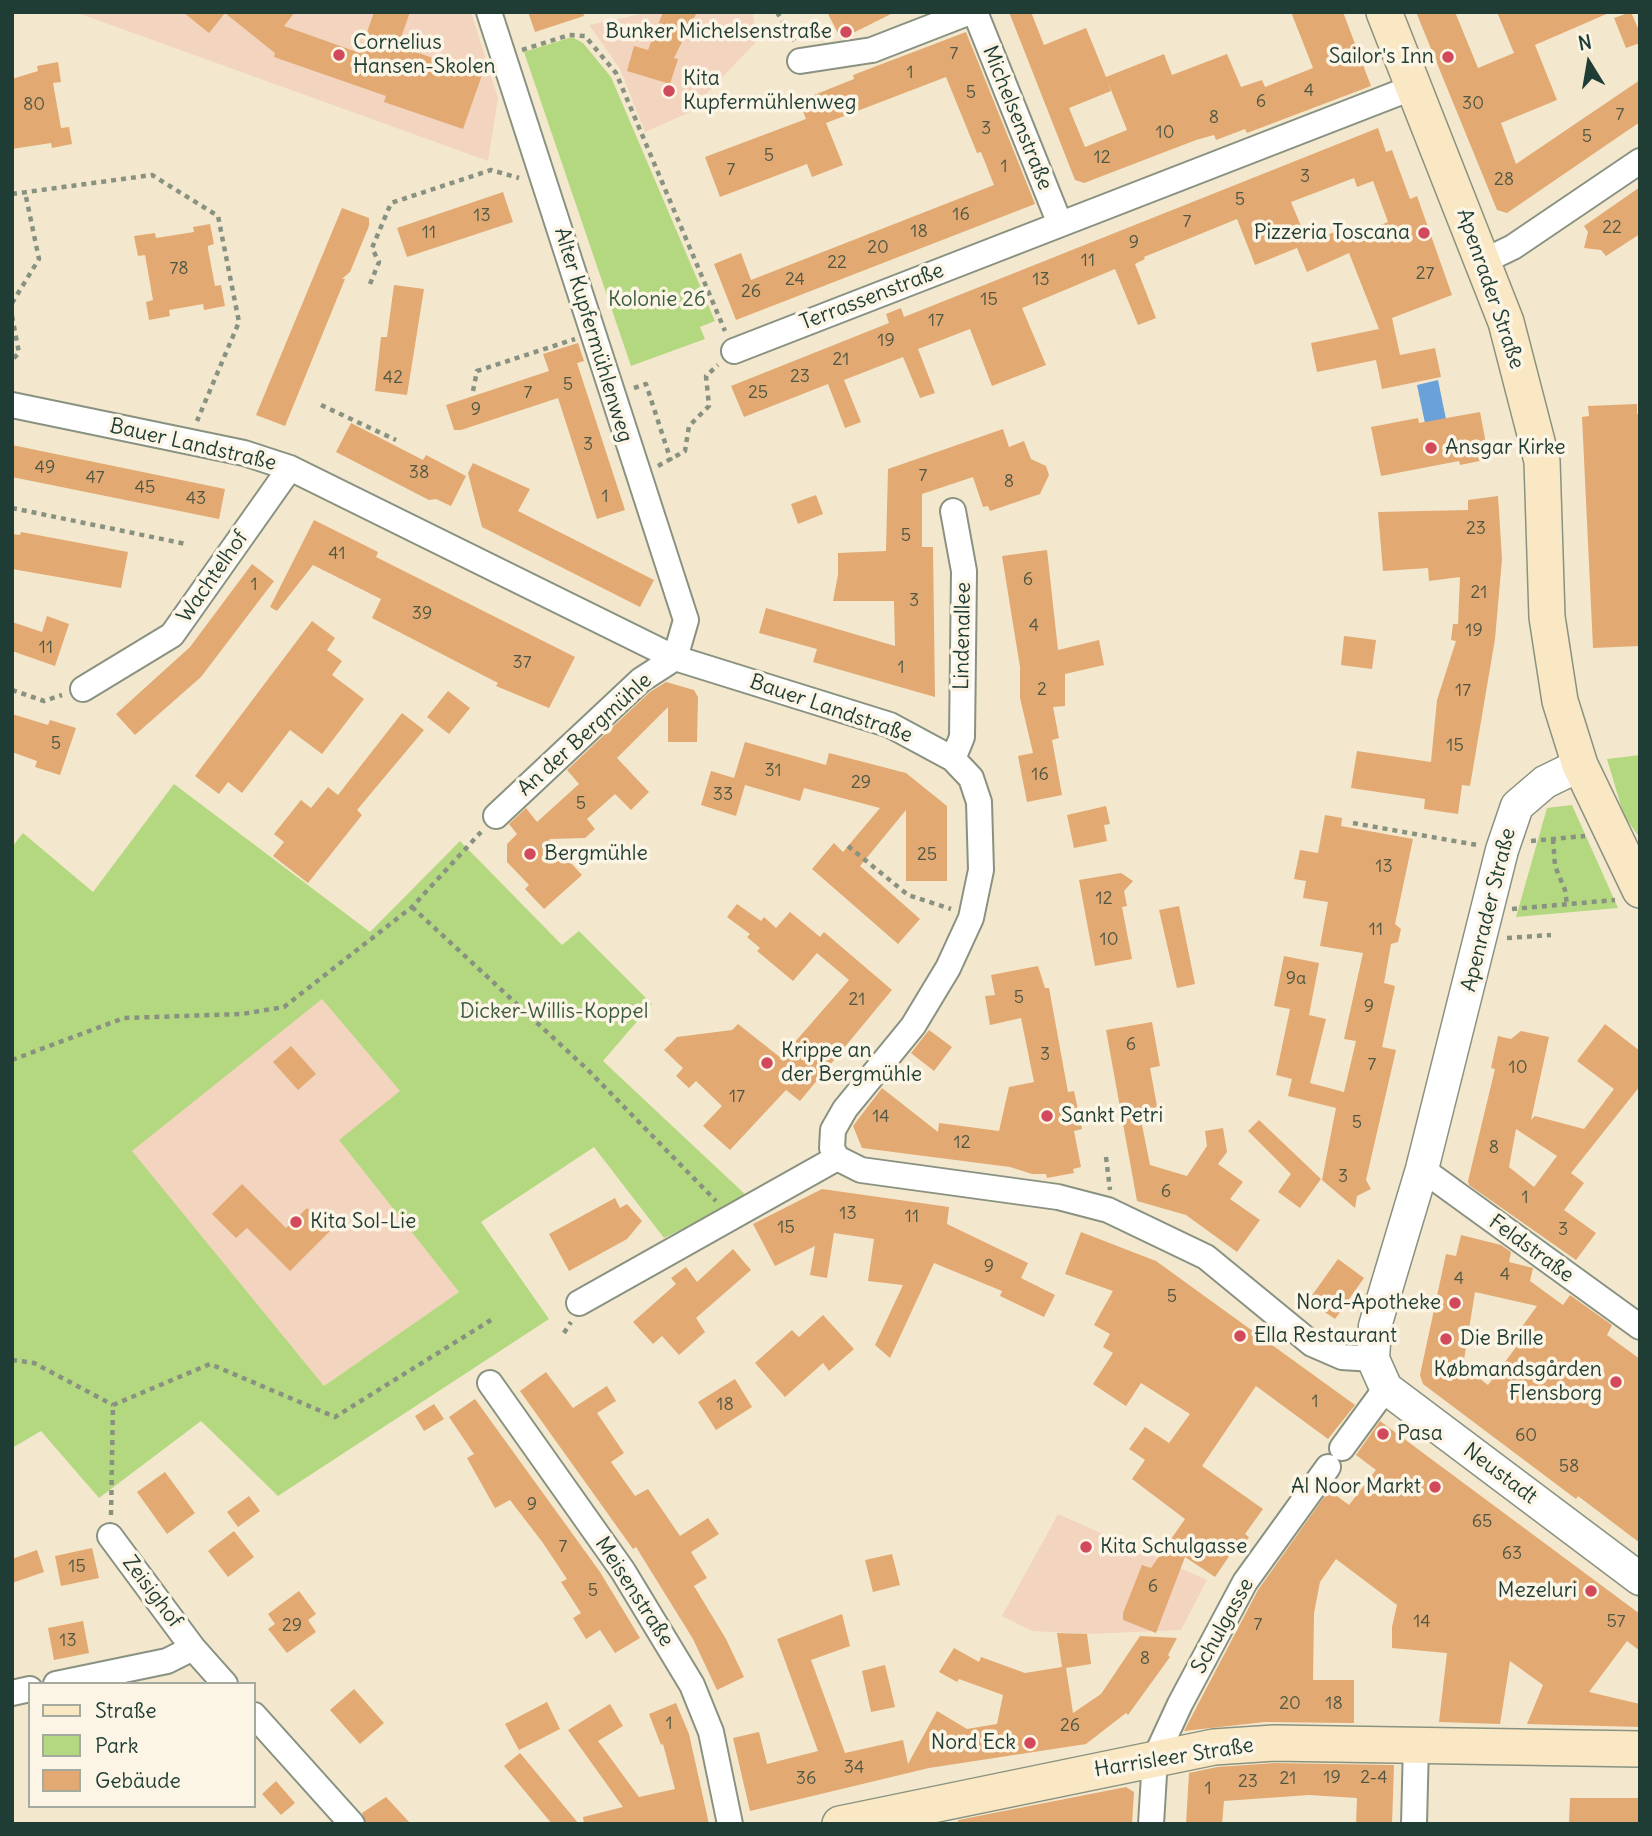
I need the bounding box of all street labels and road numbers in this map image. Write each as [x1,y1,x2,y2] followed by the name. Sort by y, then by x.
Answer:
[977,42,1057,194] street label: Michelsenstraße
[1451,206,1529,372] street label: Apenrader Straße
[548,225,638,445] street label: Alter Kupfermühlenweg
[797,258,947,336] street label: Terrassenstraße
[107,414,279,476] street label: Bauer Landstraße
[172,526,254,628] street label: Wachtelhof
[949,582,977,690] street label: Lindenallee
[513,668,657,802] street label: An der Bergmühle
[746,669,916,749] street label: Bauer Landstraße
[1456,826,1522,994] street label: Apenrader Straße
[1484,1210,1578,1288] street label: Feldstraße
[1458,1438,1542,1510] street label: Neustadt
[589,1532,679,1652] street label: Meisenstraße
[117,1551,187,1633] street label: Zeisighof
[1186,1574,1260,1678] street label: Schulgasse
[1093,1733,1255,1783] street label: Harrisleer Straße

